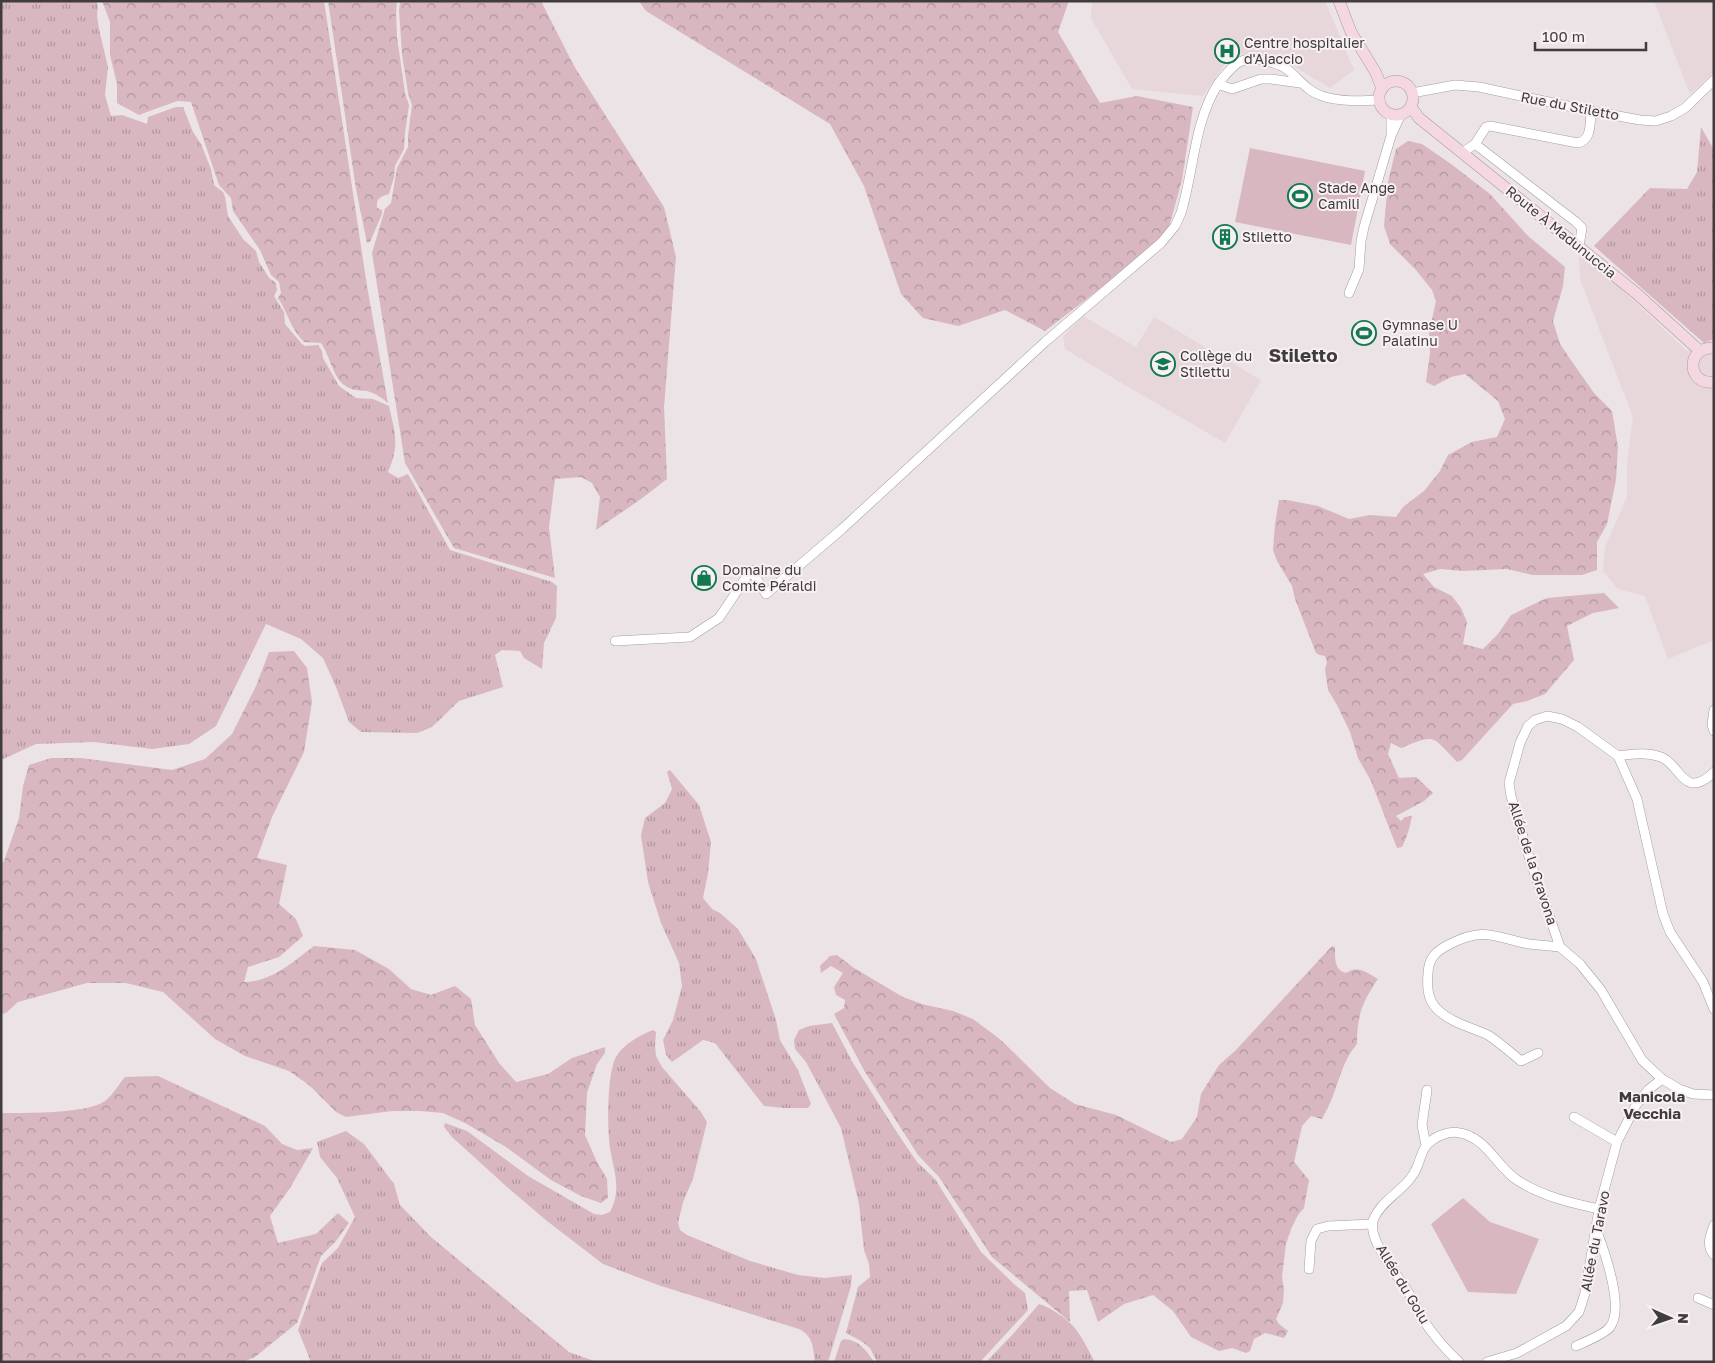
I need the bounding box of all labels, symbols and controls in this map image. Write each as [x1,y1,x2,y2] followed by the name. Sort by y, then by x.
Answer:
[1535,20,1646,52] scale bar
[1542,27,1585,45] text: 100 m
[1244,34,1365,67] place label: Centre hospitalier d'Ajaccio
[1214,38,1240,64] hospital icon: Centre hospitalier d'Ajaccio
[1519,88,1621,123] street label: Rue du Stiletto
[1318,179,1395,212] place label: Stade Ange Camili
[1503,182,1620,281] street label: Route À Madunuccia
[1287,183,1313,209] sports icon: Stade Ange Camili
[1212,224,1238,250] building icon: Stiletto
[1242,228,1292,245] place label: Stiletto
[1382,316,1458,349] place label: Gymnase U Palatinu
[1351,320,1377,346] sports icon: Gymnase U Palatinu
[1268,343,1338,366] district label: Stiletto
[1180,347,1252,380] place label: Collège du Stilettu
[1150,351,1176,377] school or university icon: Collège du Stilettu
[722,561,816,594] place label: Domaine du Comte Péraldi
[691,565,717,591] shop icon: Domaine du Comte Péraldi
[1505,799,1562,927] street label: Allée de la Gravona
[1619,1087,1686,1122] district label: Manicola Vecchia
[1576,1189,1613,1293] street label: Allée du Taravo
[1373,1241,1434,1326] street label: Allée du Golu
[1645,1293,1695,1343] north arrow
[1675,1313,1692,1324] text: N

